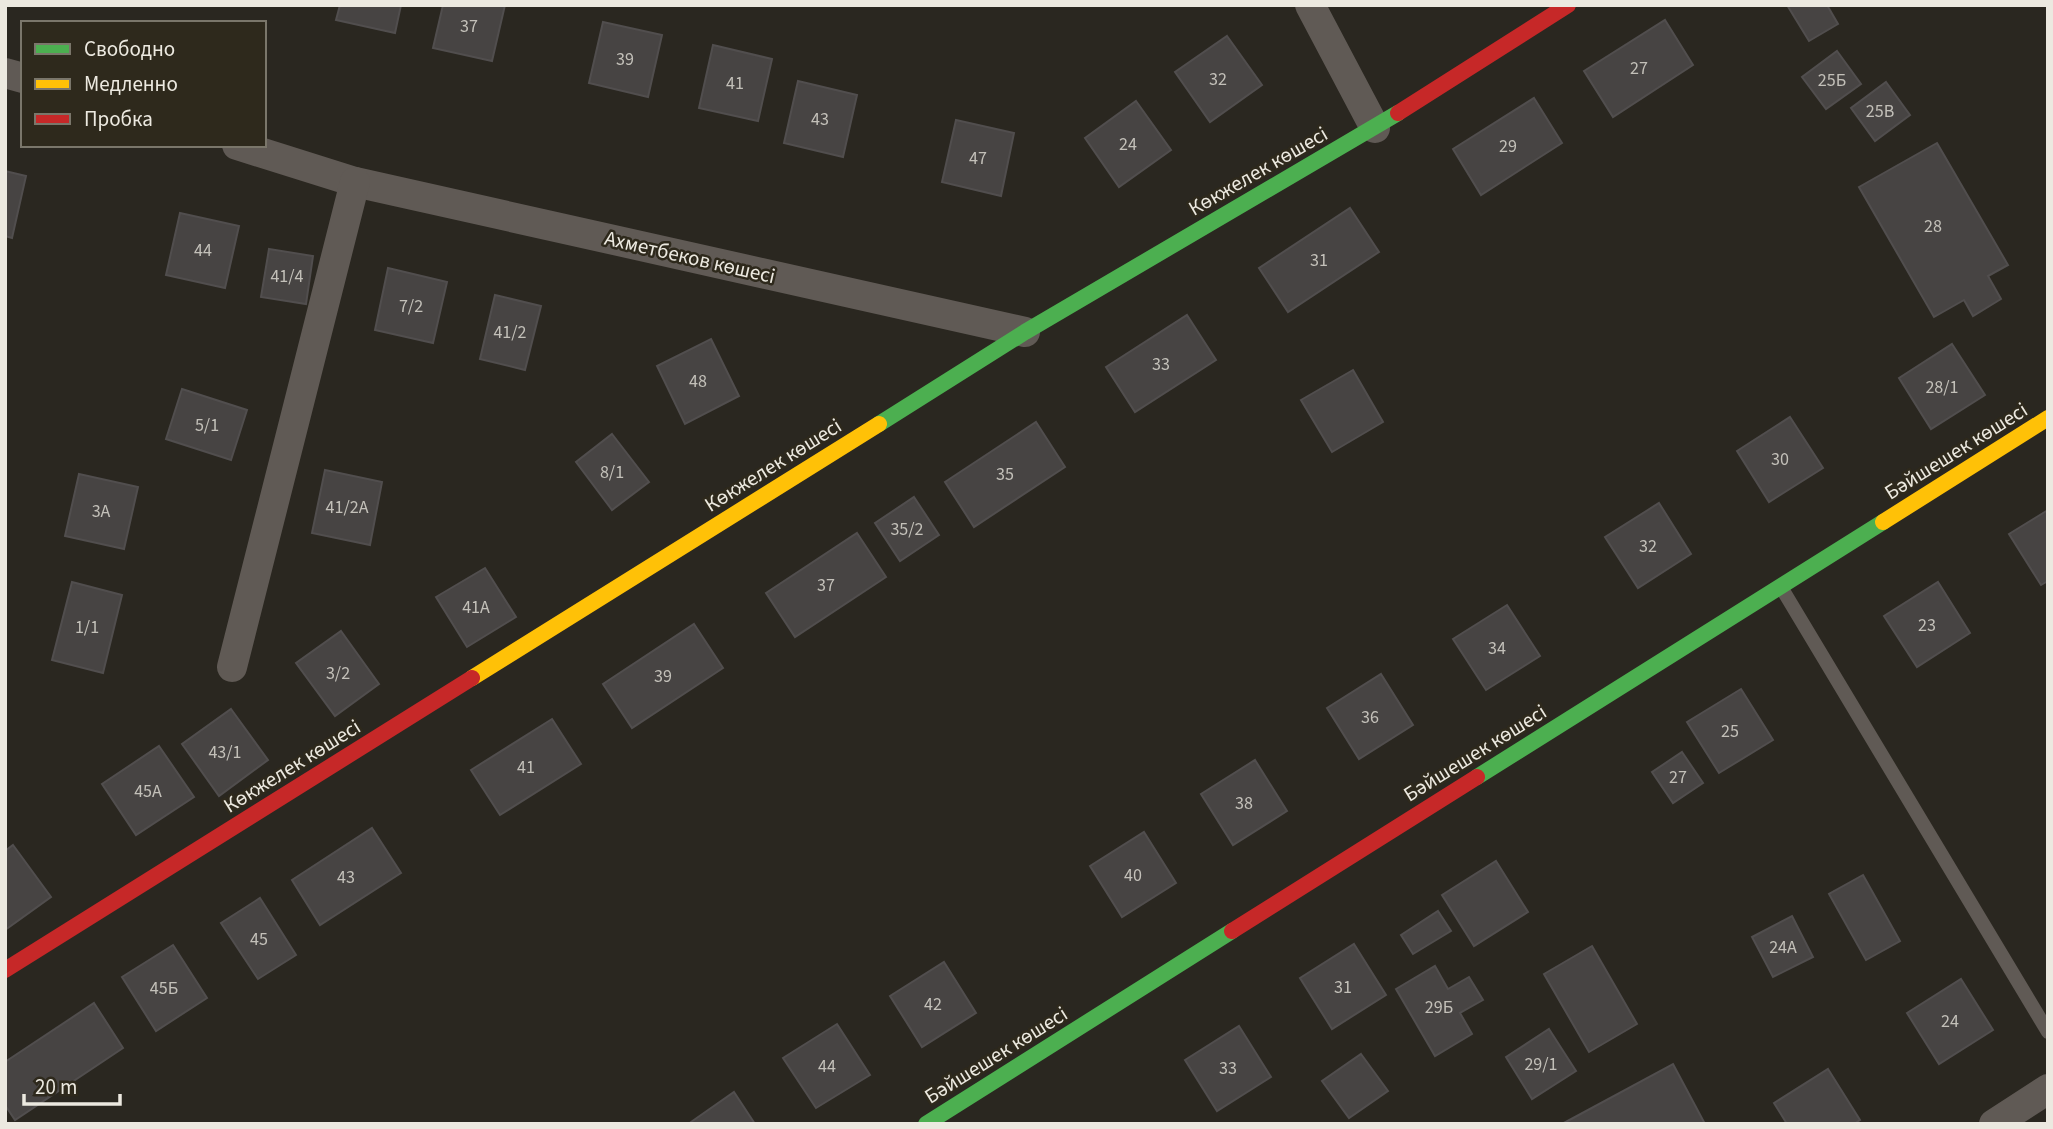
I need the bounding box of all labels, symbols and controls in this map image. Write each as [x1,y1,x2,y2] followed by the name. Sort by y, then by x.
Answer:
[460,14,478,39] house number: 37
[21,21,266,147] legend
[84,34,175,64] text: Свободно
[616,47,634,72] house number: 39
[1630,56,1648,81] house number: 27
[1209,67,1227,92] house number: 32
[1818,68,1846,93] house number: 25Б
[84,69,178,99] text: Медленно
[726,71,744,96] house number: 41
[1866,99,1894,124] house number: 25В
[84,104,153,134] text: Пробка
[811,107,829,132] house number: 43
[1183,119,1333,223] street label: Көкжелек көшесі
[1119,132,1137,157] house number: 24
[1499,134,1517,159] house number: 29
[969,146,987,171] house number: 47
[1924,214,1942,239] house number: 28
[602,223,778,291] street label: Ахметбеков көшесі
[194,238,212,263] house number: 44
[1310,248,1328,273] house number: 31
[270,264,304,289] house number: 41/4
[399,294,423,319] house number: 7/2
[493,320,527,345] house number: 41/2
[1152,352,1170,377] house number: 33
[689,369,707,394] house number: 48
[1925,375,1959,400] house number: 28/1
[1879,395,2033,507] street label: Бәйшешек көшесі
[699,411,847,519] street label: Көкжелек көшесі
[195,413,219,438] house number: 5/1
[1771,447,1789,472] house number: 30
[600,460,624,485] house number: 8/1
[996,462,1014,487] house number: 35
[326,495,369,520] house number: 41/2А
[92,499,111,524] house number: 3А
[890,517,924,542] house number: 35/2
[1639,534,1657,559] house number: 32
[817,573,835,598] house number: 37
[462,595,490,620] house number: 41А
[1918,613,1936,638] house number: 23
[75,615,99,640] house number: 1/1
[1488,636,1506,661] house number: 34
[326,661,350,686] house number: 3/2
[654,664,672,689] house number: 39
[1398,697,1552,809] street label: Бәйшешек көшесі
[1361,705,1379,730] house number: 36
[218,712,366,820] street label: Көкжелек көшесі
[1721,719,1739,744] house number: 25
[208,740,242,765] house number: 43/1
[517,755,535,780] house number: 41
[1669,765,1687,790] house number: 27
[134,779,162,804] house number: 45А
[1235,791,1253,816] house number: 38
[1124,863,1142,888] house number: 40
[337,865,355,890] house number: 43
[250,927,268,952] house number: 45
[1769,935,1797,960] house number: 24А
[1334,975,1352,1000] house number: 31
[150,976,178,1001] house number: 45Б
[924,992,942,1017] house number: 42
[1425,995,1453,1020] house number: 29Б
[919,999,1073,1111] street label: Бәйшешек көшесі
[1941,1009,1959,1034] house number: 24
[1524,1052,1558,1077] house number: 29/1
[818,1054,836,1079] house number: 44
[1219,1056,1237,1081] house number: 33
[24,1062,121,1106] scale bar
[35,1072,77,1102] text: 20 m

